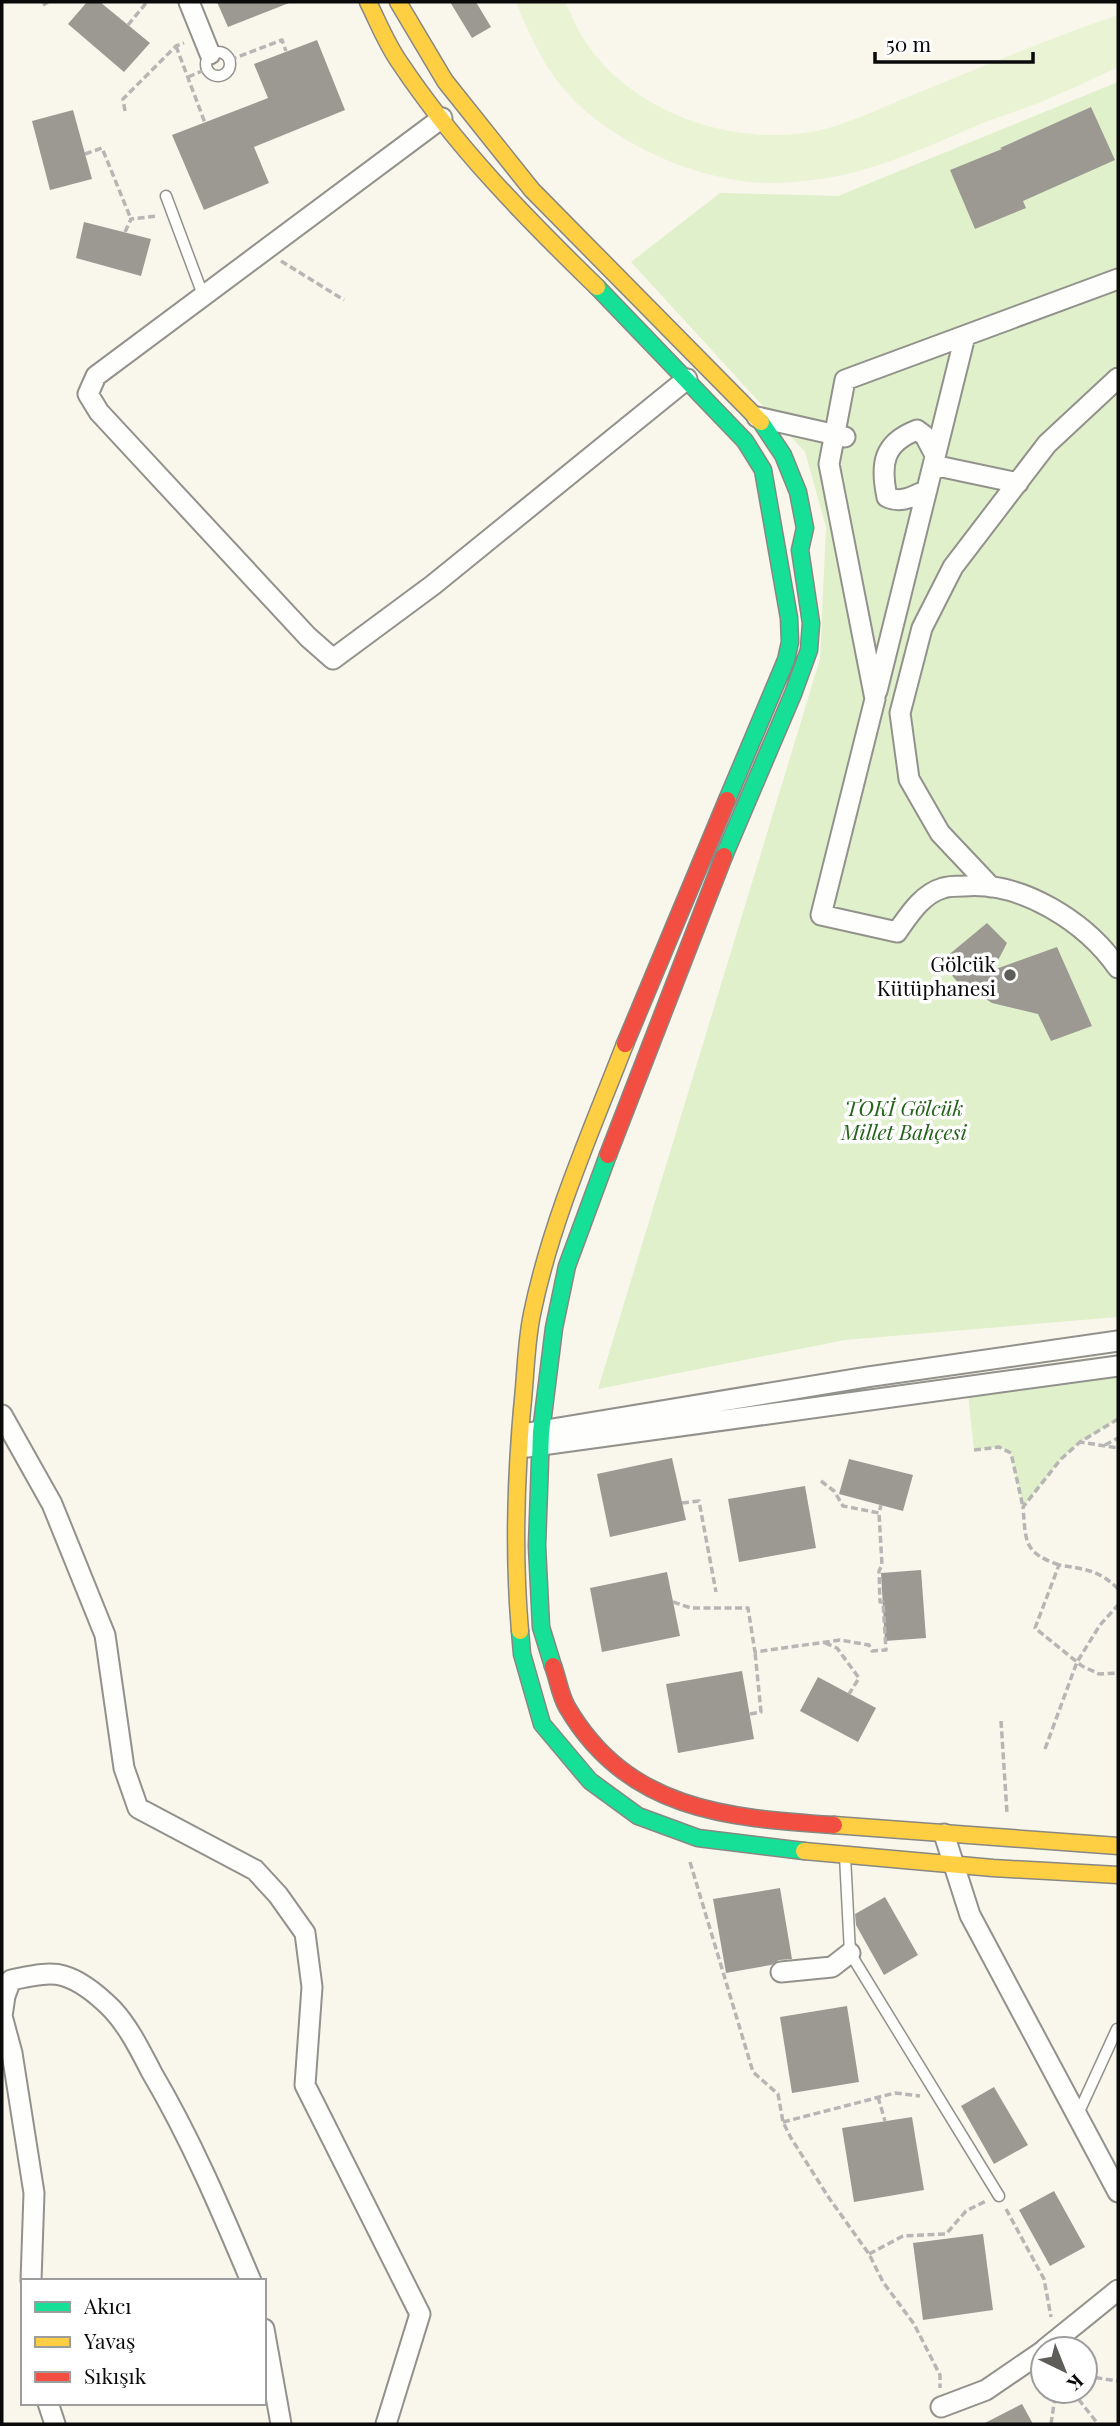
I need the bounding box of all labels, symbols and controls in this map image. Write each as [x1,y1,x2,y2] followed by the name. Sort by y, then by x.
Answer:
[875,21,1032,65] scale bar
[886,29,932,57] text: 50 m
[877,949,996,1001] place label: Gölcük Kütüphanesi
[1002,967,1018,983] marker: Gölcük Kütüphanesi
[840,1093,968,1145] park label: TOKİ Gölcük Millet Bahçesi
[21,2279,266,2405] legend
[83,2291,131,2319] text: Akıcı
[83,2326,135,2354] text: Yavaş
[1029,2335,1099,2405] north arrow
[84,2361,147,2389] text: Sıkışık
[1062,2369,1090,2398] text: K

